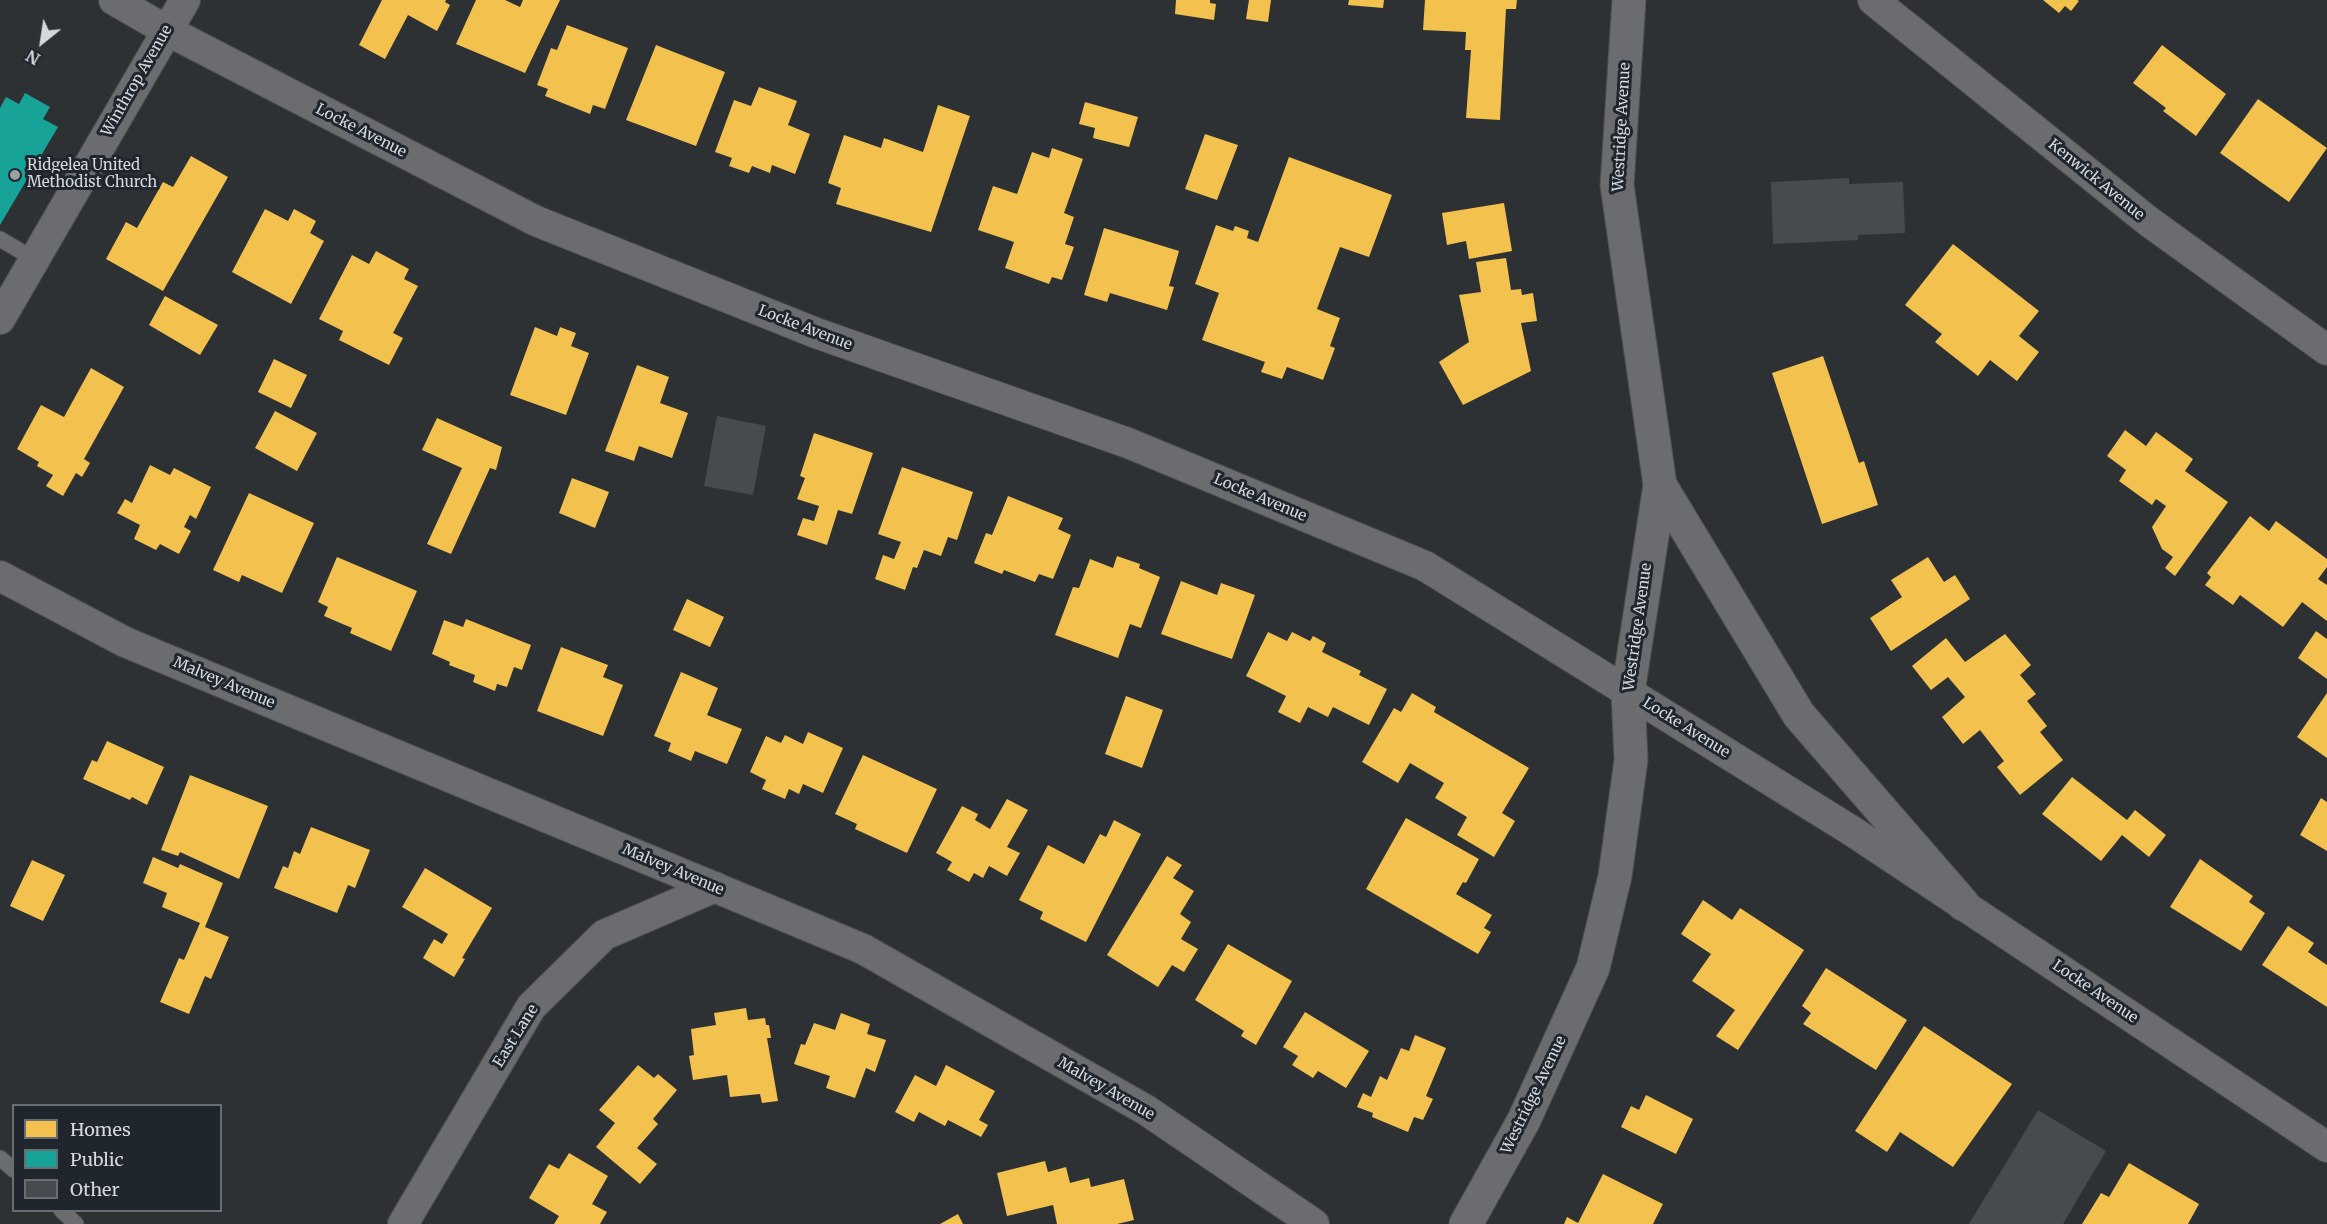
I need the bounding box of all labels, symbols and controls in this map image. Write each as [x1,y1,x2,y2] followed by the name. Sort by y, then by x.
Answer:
[12,12,72,72] north arrow
[98,22,176,140] street label: Winthrop Avenue
[23,46,43,69] text: N
[1610,62,1634,192] street label: Westridge Avenue
[313,100,409,162] street label: Locke Avenue
[2044,136,2148,224] street label: Kenwick Avenue
[27,157,157,192] place label: Ridgelea United Methodist Church
[8,168,22,182] marker: Ridgelea United Methodist Church
[755,302,855,354] street label: Locke Avenue
[1211,470,1309,526] street label: Locke Avenue
[1620,562,1656,692] street label: Westridge Avenue
[171,654,277,712] street label: Malvey Avenue
[1639,694,1733,762] street label: Locke Avenue
[620,841,726,899] street label: Malvey Avenue
[2049,957,2141,1027] street label: Locke Avenue
[490,1001,542,1071] street label: East Lane
[1498,1033,1570,1157] street label: Westridge Avenue
[1054,1054,1158,1124] street label: Malvey Avenue
[12,1104,222,1212] legend
[70,1118,131,1141] text: Homes
[70,1148,124,1171] text: Public
[70,1178,120,1201] text: Other

